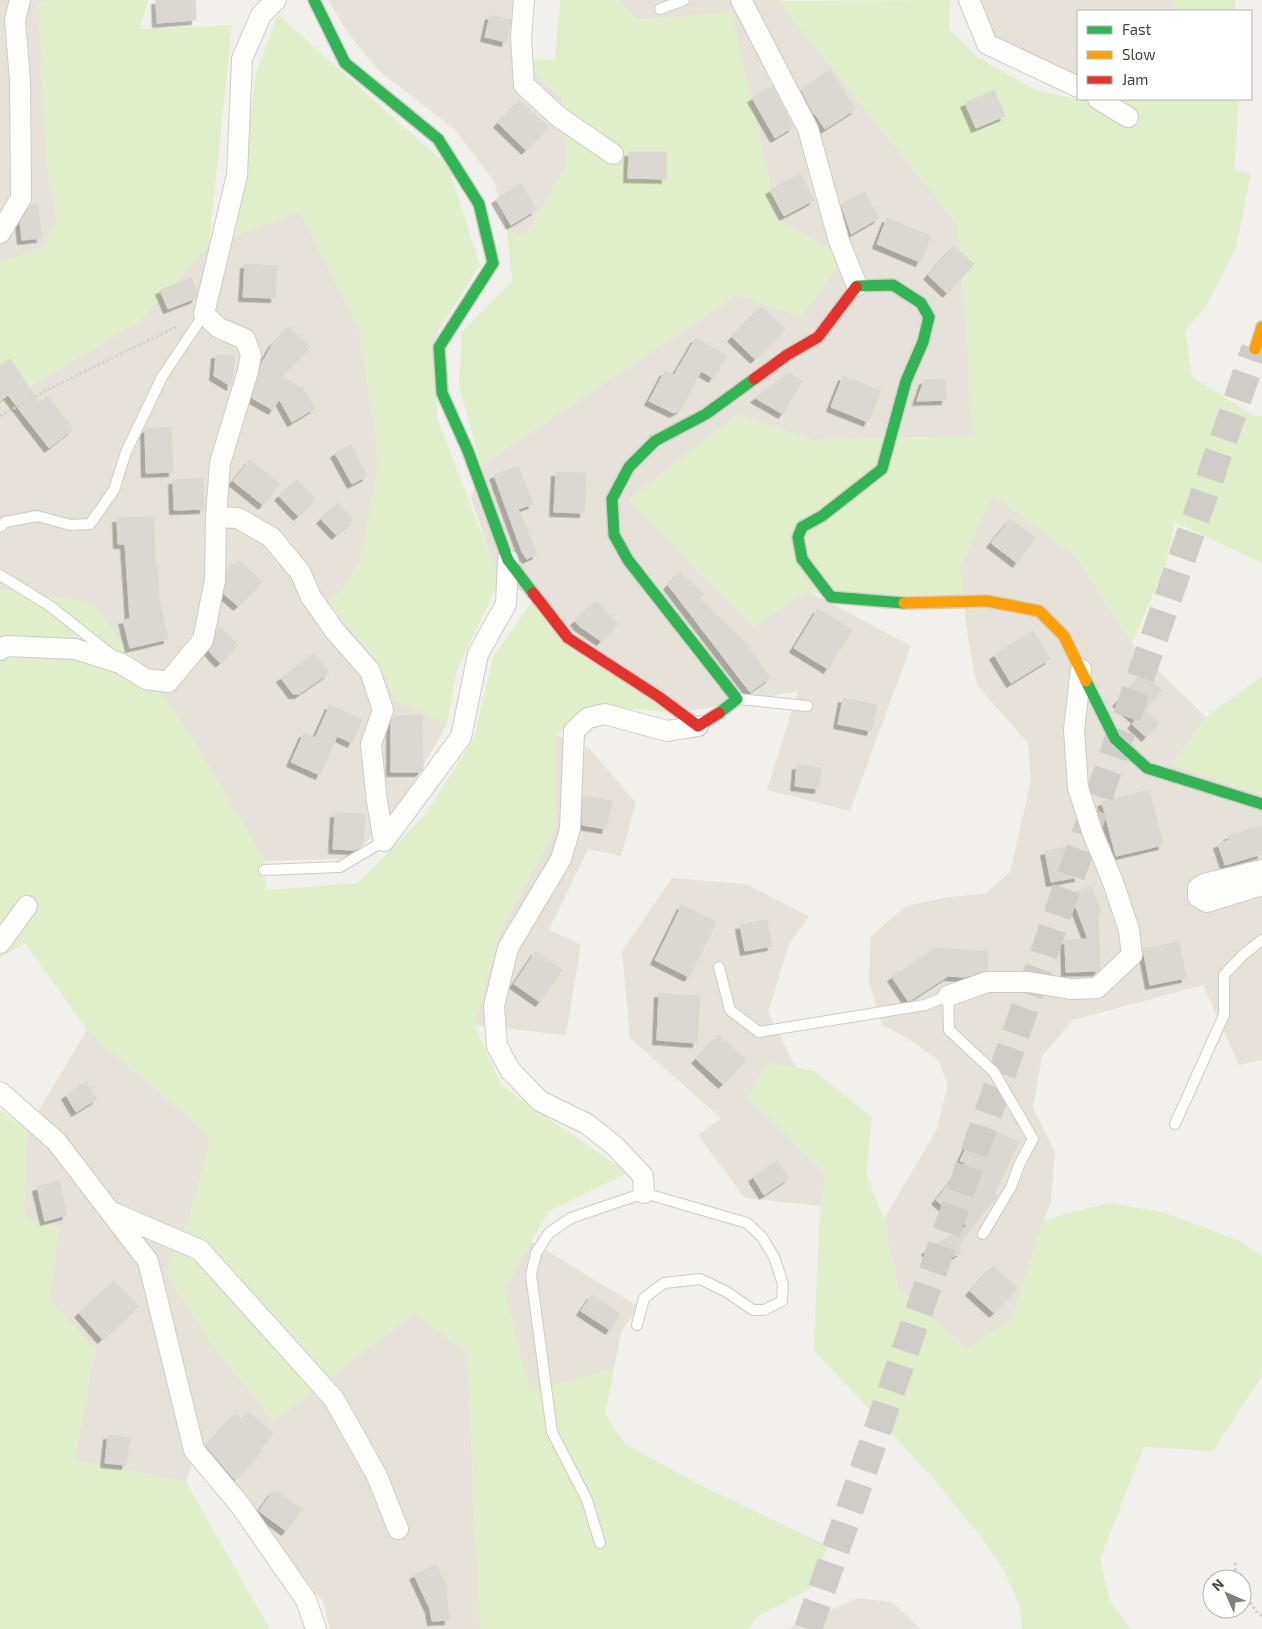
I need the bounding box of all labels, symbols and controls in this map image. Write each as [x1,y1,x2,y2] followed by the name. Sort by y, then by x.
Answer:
[1077,10,1252,100] legend
[1122,20,1152,38] text: Fast
[1122,45,1156,63] text: Slow
[1122,70,1148,88] text: Jam
[1202,1569,1252,1619] north arrow
[1208,1575,1227,1594] text: N

